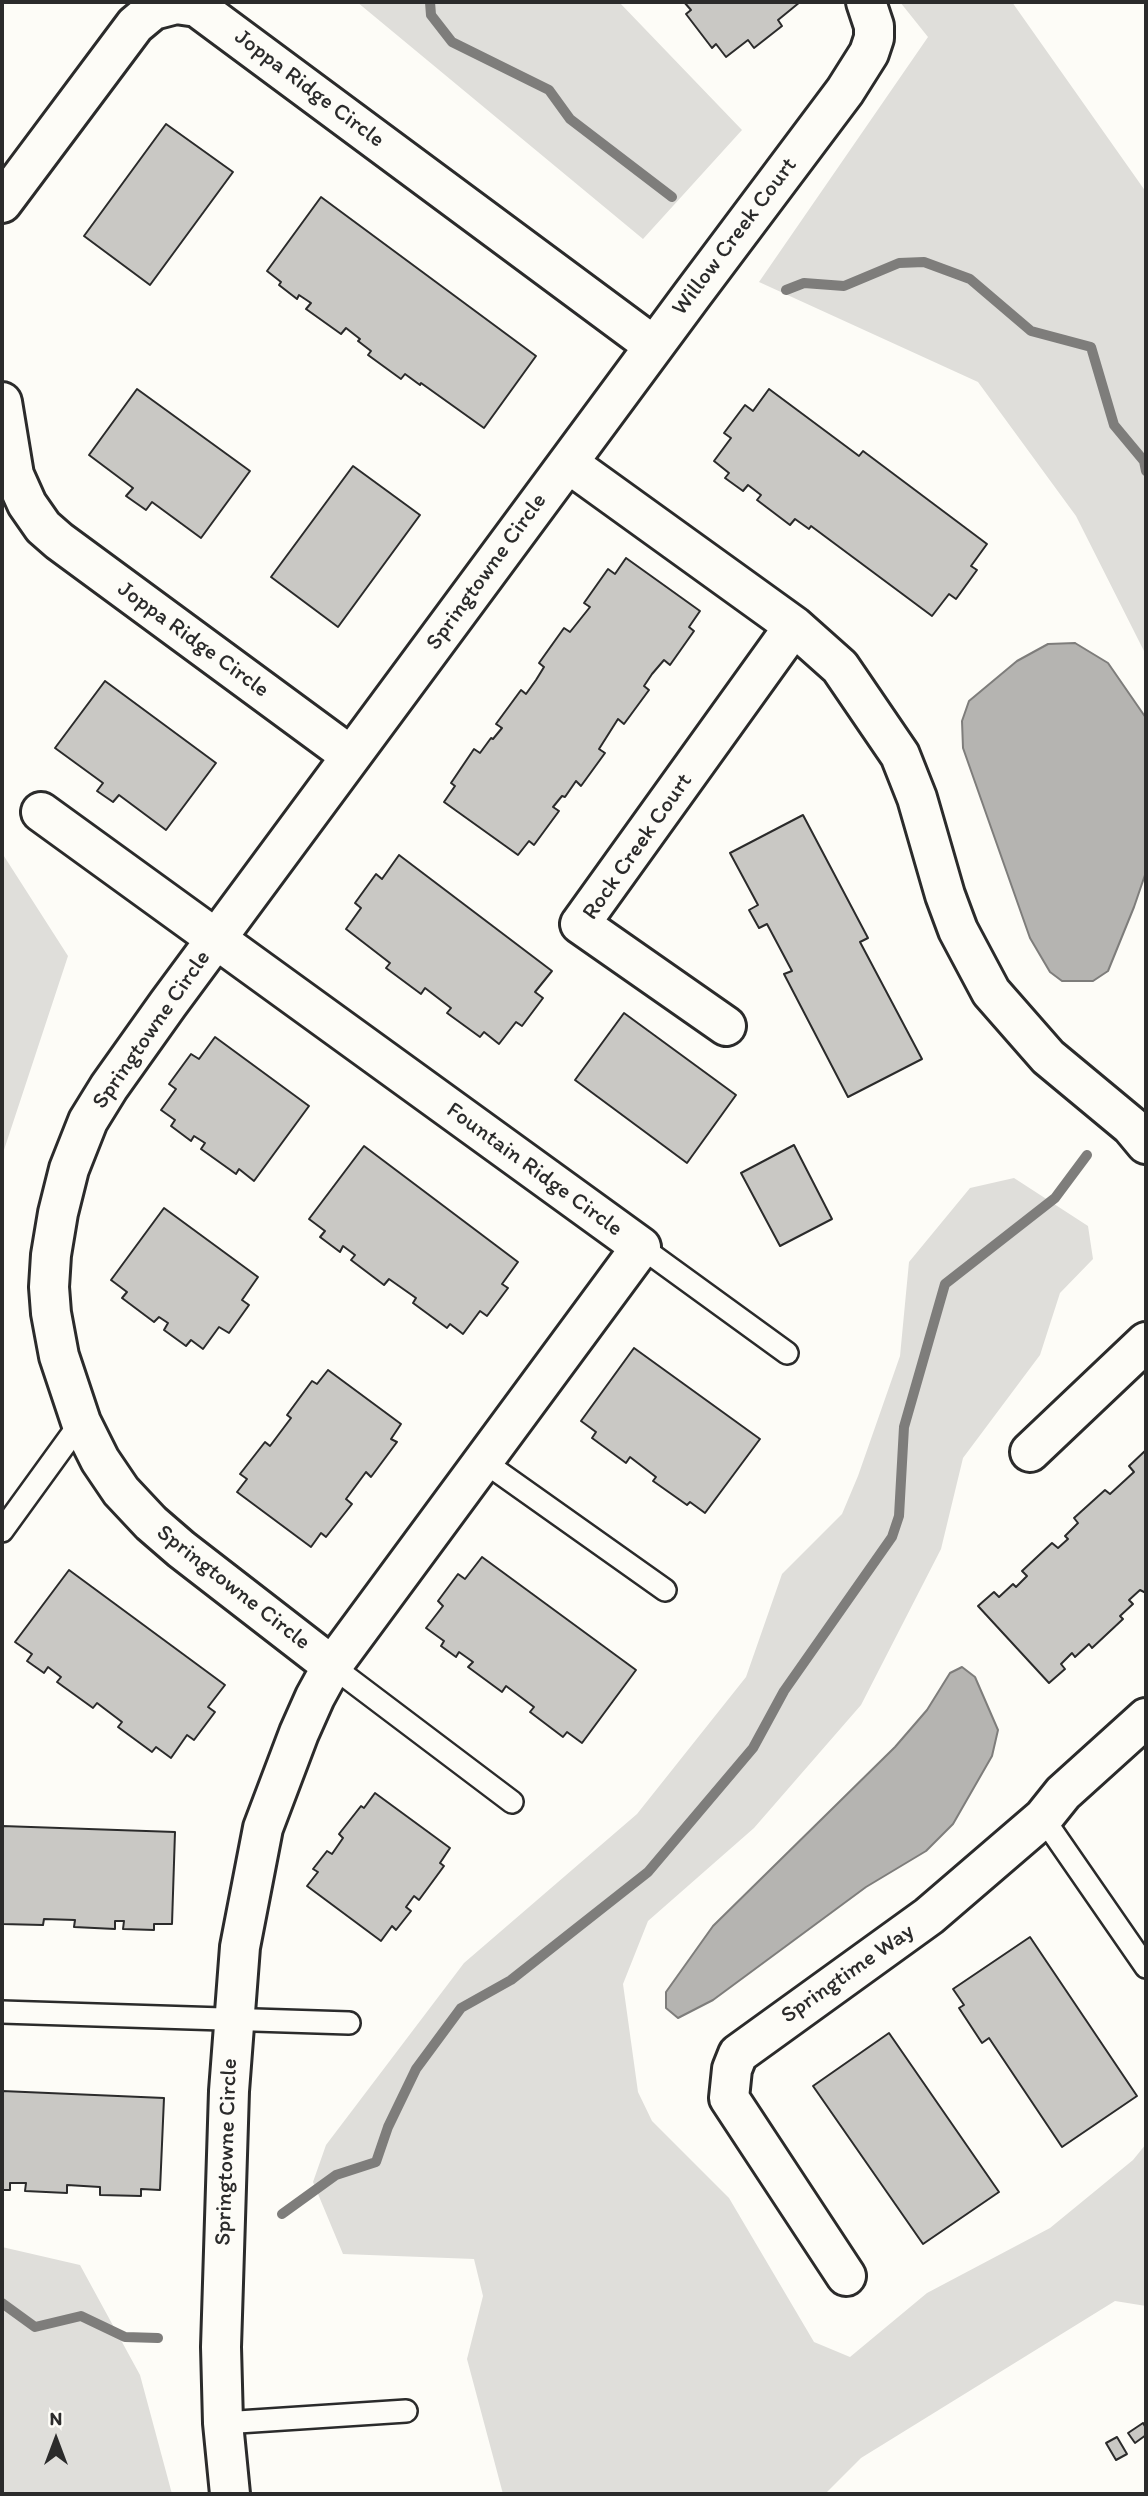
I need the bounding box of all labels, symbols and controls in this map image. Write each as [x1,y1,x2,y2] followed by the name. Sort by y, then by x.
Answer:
[229,24,389,154] street label: Joppa Ridge Circle
[667,153,803,321] street label: Willow Creek Court
[421,488,553,656] street label: Springtowne Circle
[112,576,274,704] street label: Joppa Ridge Circle
[577,768,699,926] street label: Rock Creek Court
[87,945,217,1115] street label: Springtowne Circle
[441,1097,627,1243] street label: Fountain Ridge Circle
[151,1519,315,1657] street label: Springtowne Circle
[776,1918,920,2030] street label: Springtime Way
[210,2058,244,2246] street label: Springtowne Circle
[21,2405,91,2475] north arrow
[50,2407,62,2430] text: N

